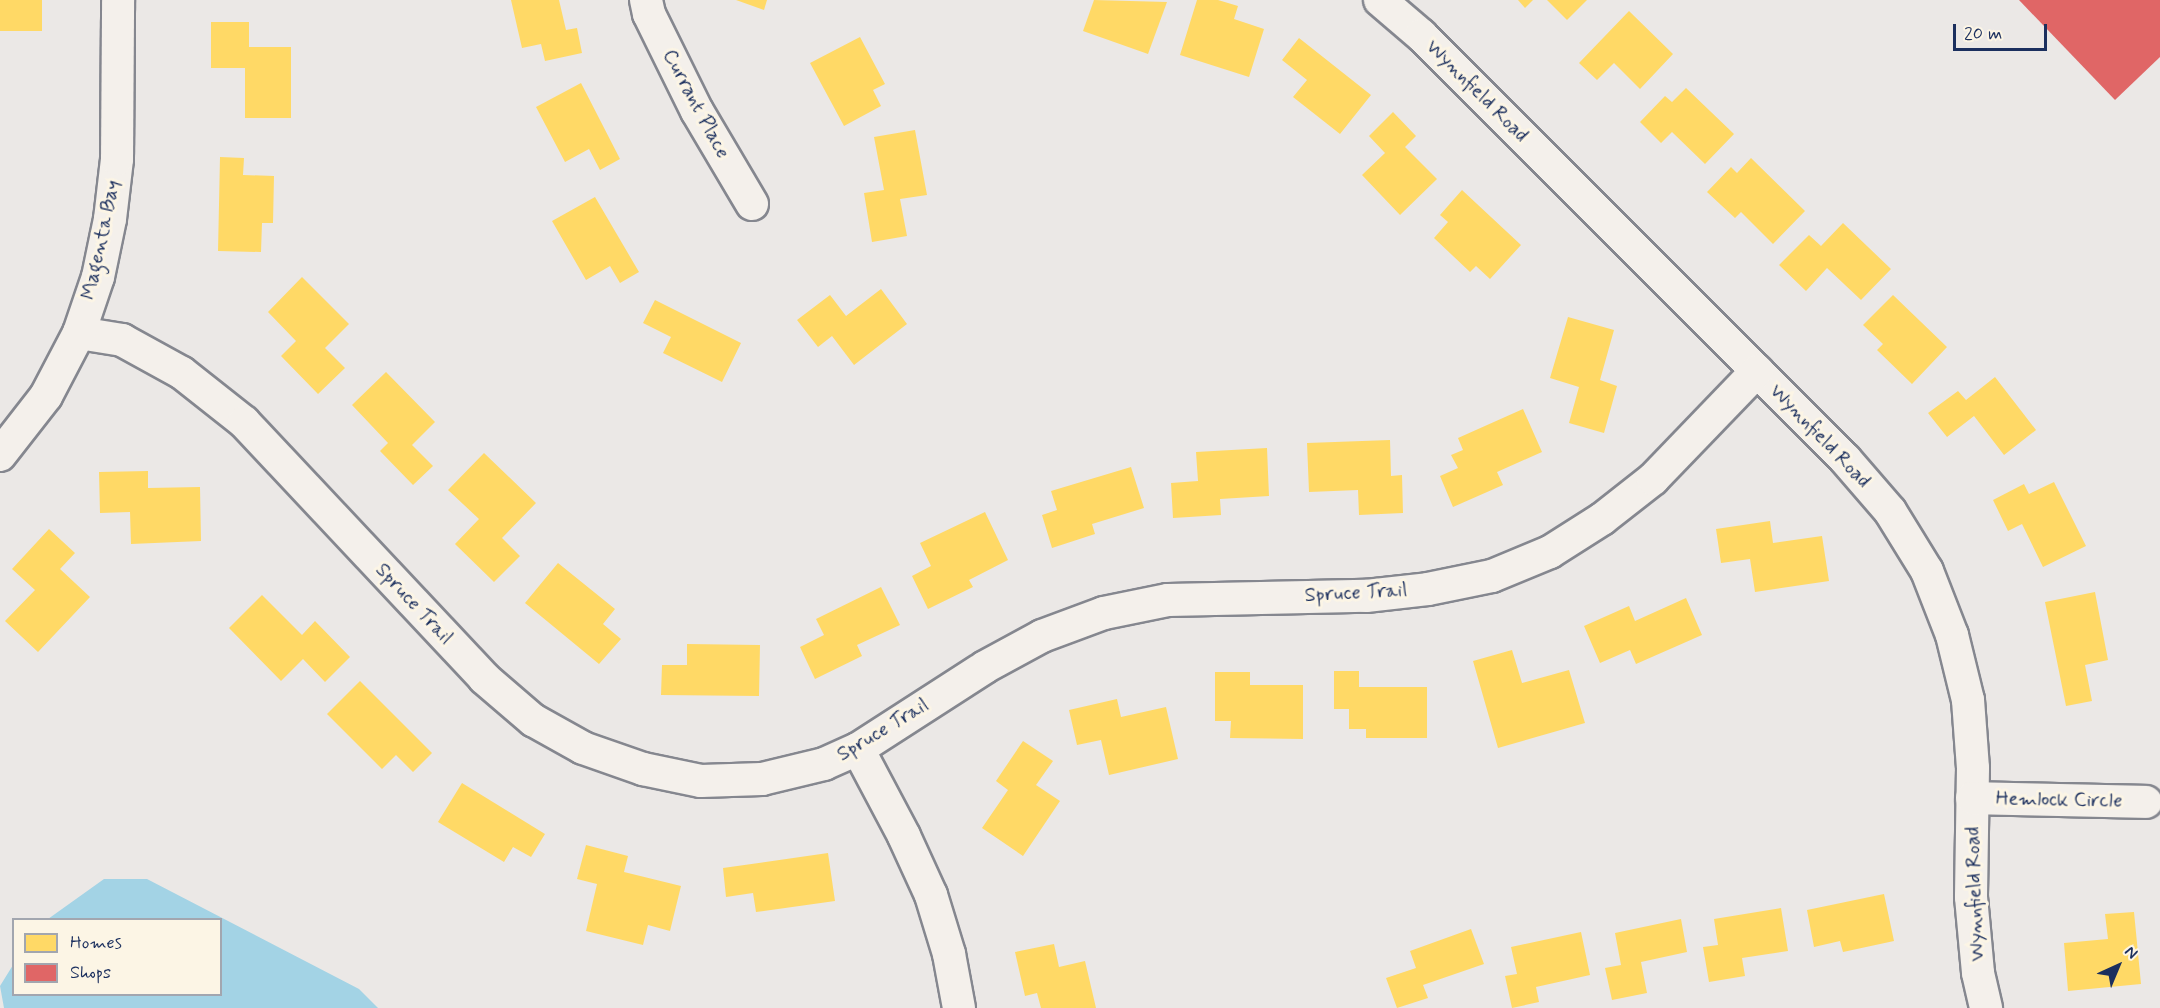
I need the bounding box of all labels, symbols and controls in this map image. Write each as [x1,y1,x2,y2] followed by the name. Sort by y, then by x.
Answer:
[1956,12,2050,50] scale bar
[1964,22,2002,46] text: 20 m
[1421,35,1533,147] street label: Wynnfield Road
[658,46,734,162] street label: Currant Place
[76,177,126,303] street label: Magenta Bay
[1765,380,1875,492] street label: Wynnfield Road
[372,560,456,648] street label: Spruce Trail
[1307,578,1405,608] street label: Spruce Trail
[835,695,931,765] street label: Spruce Trail
[1995,787,2123,813] street label: Hemlock Circle
[1961,827,1989,961] street label: Wynnfield Road
[12,918,222,996] legend
[70,931,122,955] text: Homes
[2088,936,2148,996] north arrow
[2120,941,2142,964] text: N
[70,961,111,985] text: Shops

